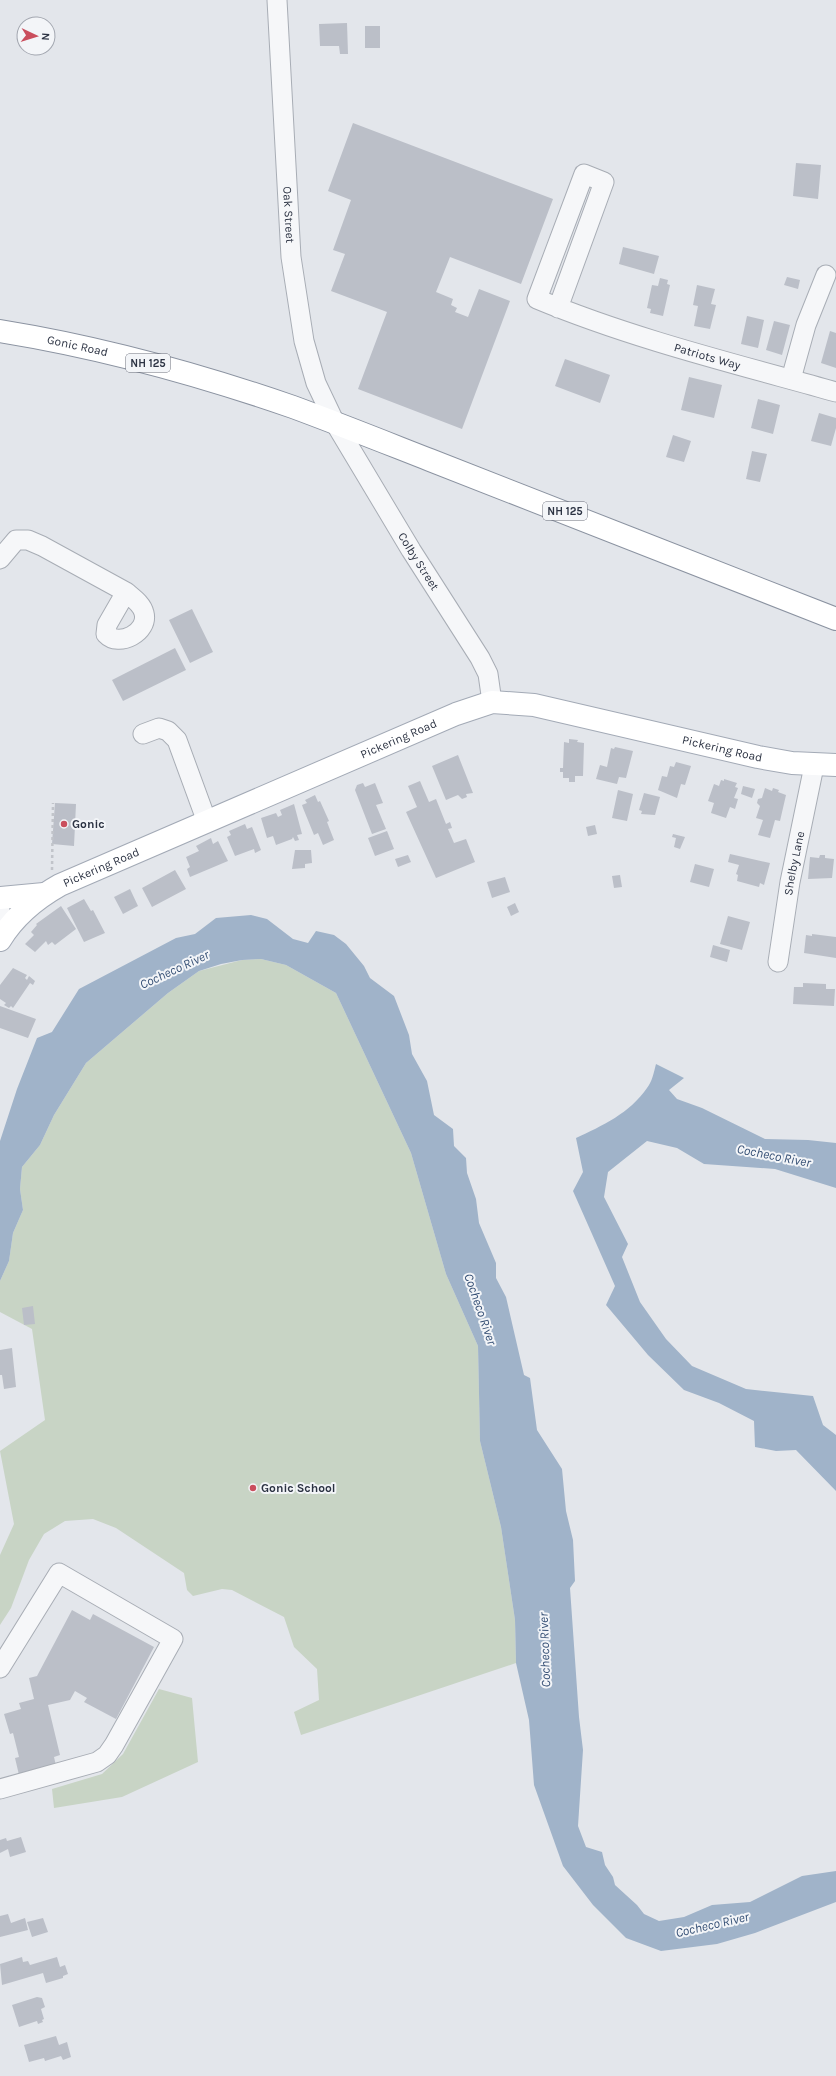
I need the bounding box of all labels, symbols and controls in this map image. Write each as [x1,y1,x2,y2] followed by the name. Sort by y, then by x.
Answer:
[16,16,56,56] north arrow
[39,32,52,41] text: N
[280,186,297,244] street label: Oak Street
[46,333,109,359] street label: Gonic Road
[672,340,743,373] street label: Patriots Way
[126,354,170,372] road number: NH 125
[543,502,587,520] road number: NH 125
[395,530,442,593] street label: Colby Street
[358,716,439,761] street label: Pickering Road
[681,733,764,765] street label: Pickering Road
[72,817,105,831] place label: Gonic
[59,819,69,829] marker: Gonic
[781,830,807,896] street label: Shelby Lane
[61,845,141,890] street label: Pickering Road
[137,947,212,992] water label: Cocheco River
[736,1141,813,1170] water label: Cocheco River
[461,1271,500,1348] water label: Cocheco River
[261,1481,335,1495] place label: Gonic School
[248,1483,258,1493] marker: Gonic School
[536,1612,553,1688] water label: Cocheco River
[674,1909,751,1940] water label: Cocheco River

